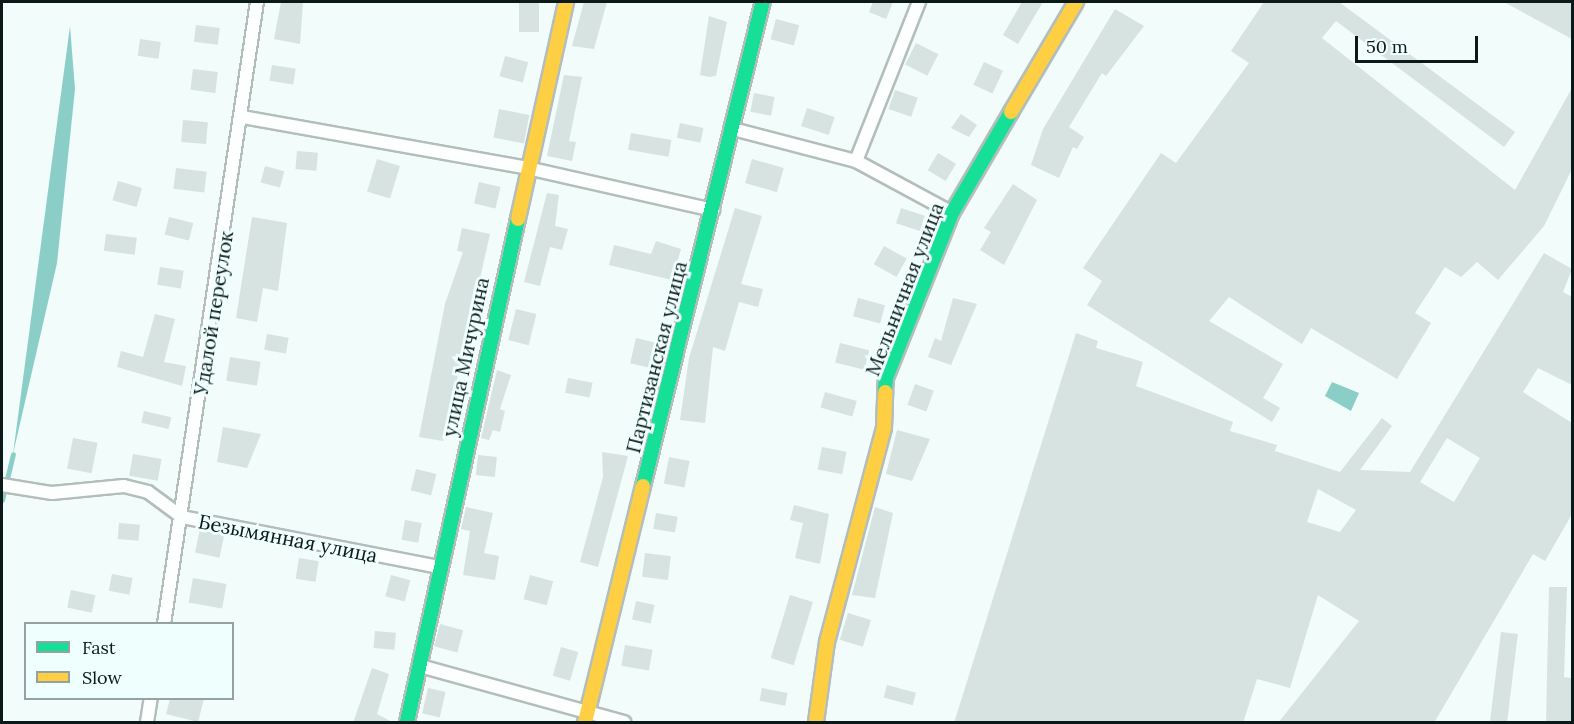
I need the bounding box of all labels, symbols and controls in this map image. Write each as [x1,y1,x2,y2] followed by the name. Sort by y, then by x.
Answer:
[1358,24,1481,62] scale bar
[1366,35,1408,58] text: 50 m
[860,199,948,379] street label: Мельничная улица
[188,229,238,397] street label: Удалой переулок
[621,258,691,456] street label: Партизанская улица
[436,275,494,439] street label: улица Мичурина
[196,509,380,567] street label: Безымянная улица
[24,622,234,700] legend
[82,636,116,659] text: Fast
[82,666,122,689] text: Slow

